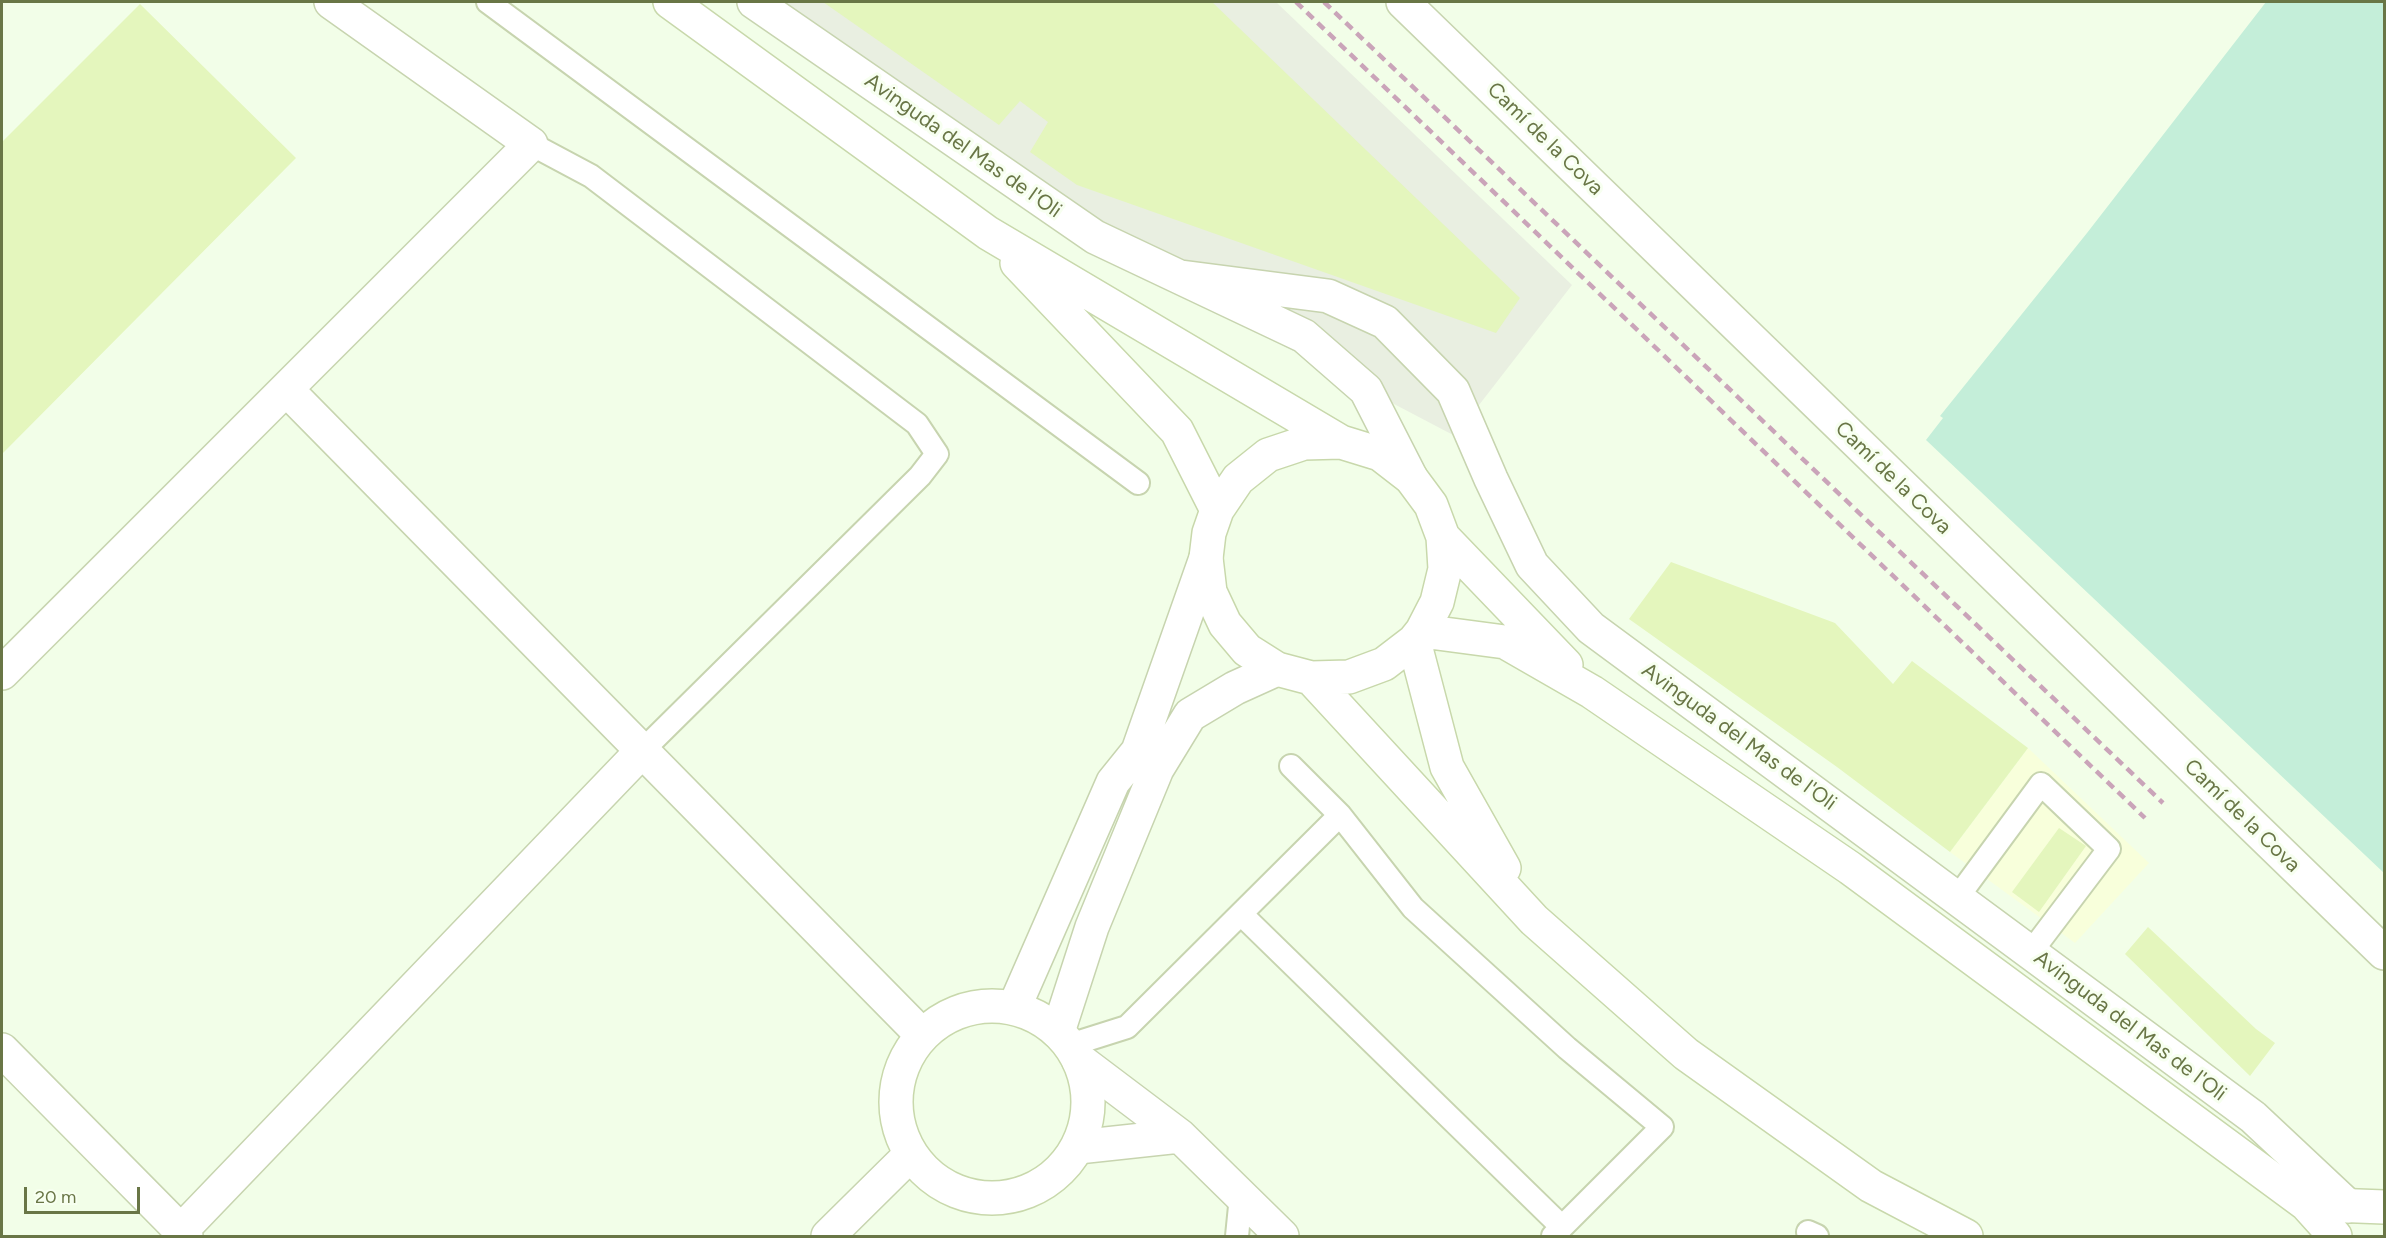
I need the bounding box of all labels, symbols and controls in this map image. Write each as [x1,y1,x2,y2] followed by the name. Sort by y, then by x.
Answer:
[860,68,1066,224] street label: Avinguda del Mas de l'Oli
[1482,77,1608,201] street label: Camí de la Cova
[1830,416,1956,540] street label: Camí de la Cova
[1637,658,1841,816] street label: Avinguda del Mas de l'Oli
[2179,754,2305,878] street label: Camí de la Cova
[2029,945,2231,1107] street label: Avinguda del Mas de l'Oli
[27,1175,142,1213] scale bar
[35,1186,76,1208] text: 20 m

